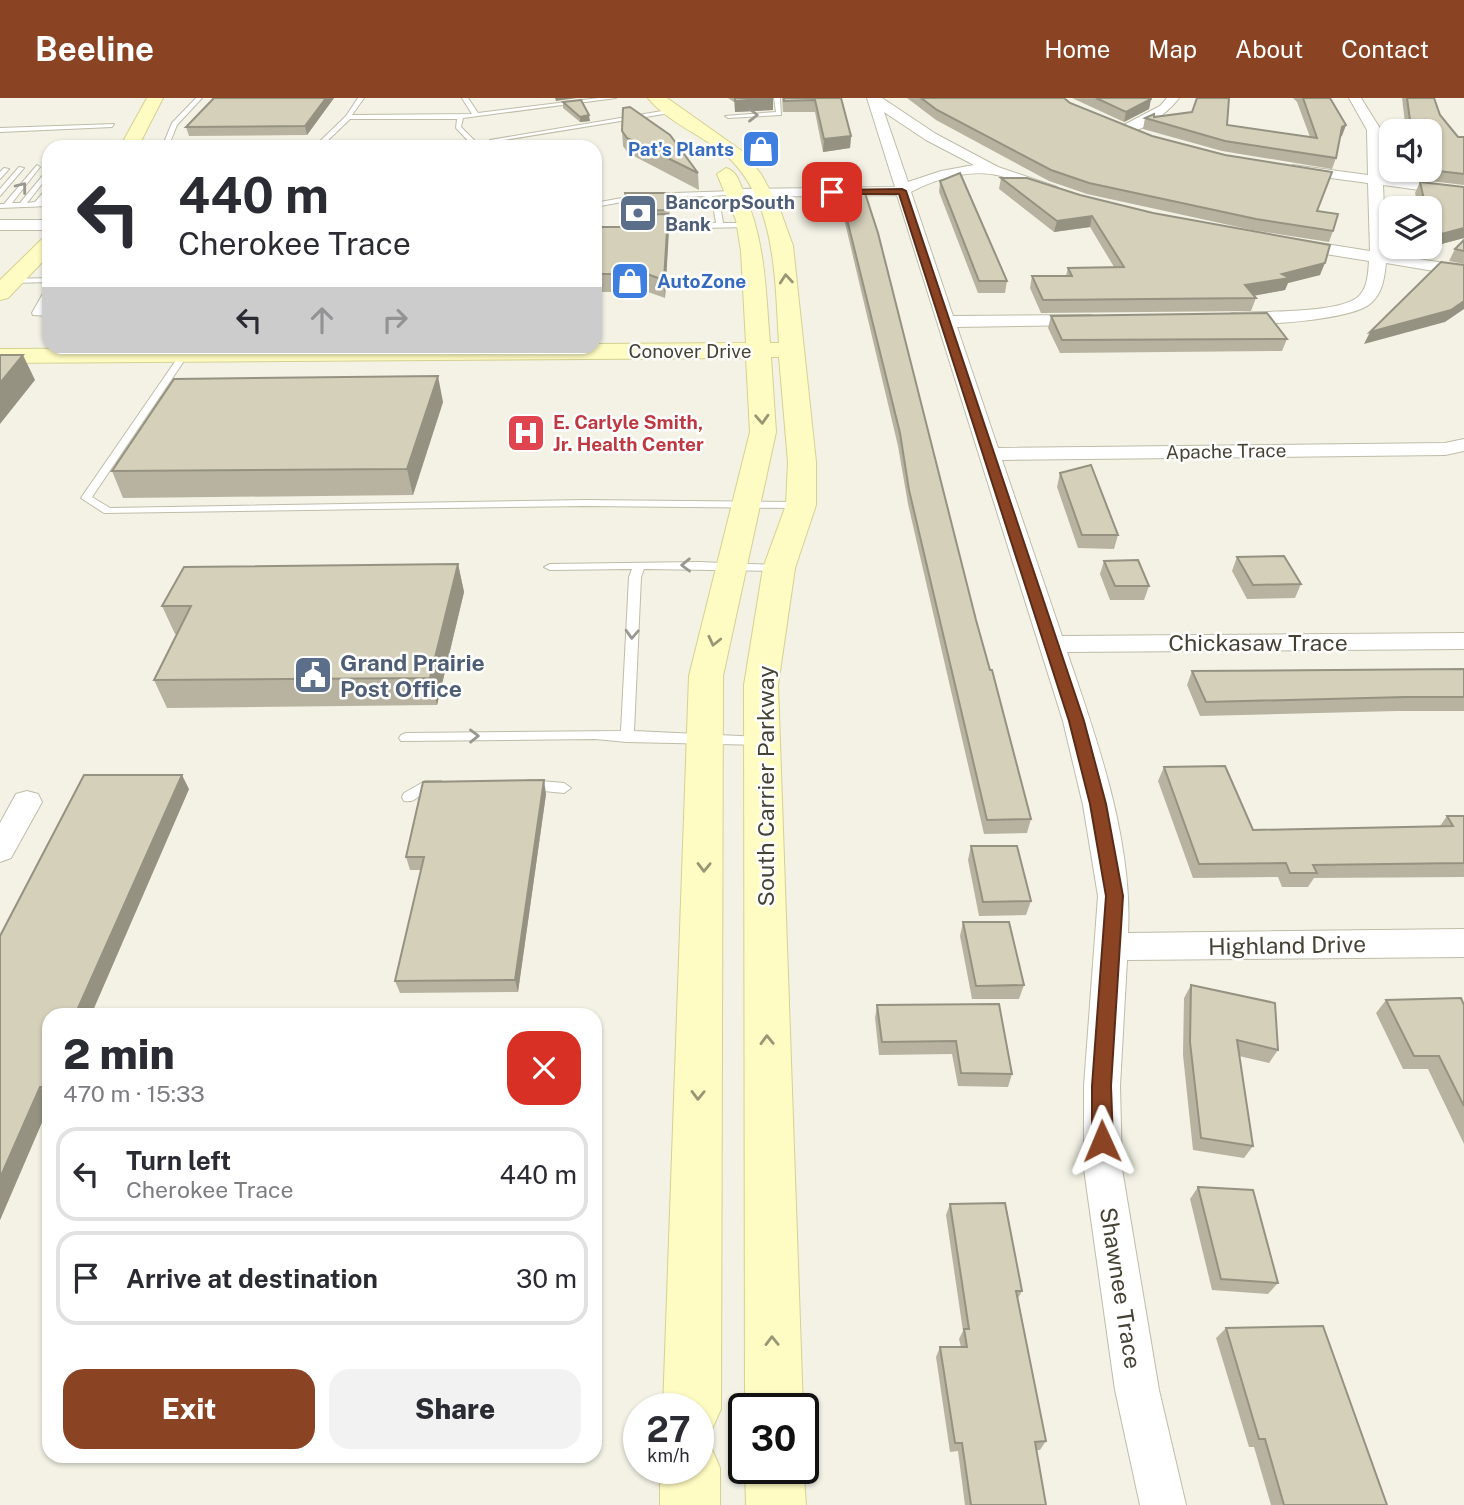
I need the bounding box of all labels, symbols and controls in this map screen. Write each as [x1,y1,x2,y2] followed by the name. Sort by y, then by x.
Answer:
[35,30,154,68] text: Beeline
[1044,35,1110,63] text: Home
[1148,35,1197,63] text: Map
[1235,35,1303,63] text: About
[1341,35,1429,63] text: Contact
[748,107,759,122] one-way arrow
[1379,119,1442,259] map controls
[1379,119,1442,182] button: sound
[740,128,782,170] shop icon: Pat's Plants
[628,138,734,160] place label: Pat's Plants
[802,162,862,222] pin
[178,166,329,224] text: 440 m
[63,168,154,259] icon: left
[813,173,851,211] icon: arrive
[13,182,26,194] one-way arrow
[665,191,795,235] place label: BancorpSouth Bank
[617,192,659,234] bank icon: BancorpSouth Bank
[1379,196,1442,259] button: layers
[178,225,411,262] text: Cherokee Trace
[609,260,651,302] shop icon: AutoZone
[657,270,746,292] place label: AutoZone
[779,273,794,284] one-way arrow
[230,301,268,339] icon: left
[303,301,341,339] icon: ahead
[376,301,414,339] icon: right
[629,340,751,362] street label: Conover Drive
[553,411,704,455] place label: E. Carlyle Smith, Jr. Health Center
[505,412,547,454] hospital icon: E. Carlyle Smith, Jr. Health Center
[754,414,769,425] one-way arrow
[1165,439,1287,463] street label: Apache Trace
[680,558,691,573] one-way arrow
[625,629,640,640] one-way arrow
[1168,629,1348,656] street label: Chickasaw Trace
[708,635,723,647] one-way arrow
[340,649,485,702] place label: Grand Prairie Post Office
[292,654,334,696] public building icon: Grand Prairie Post Office
[752,666,779,906] street label: South Carrier Parkway
[469,729,480,744] one-way arrow
[696,862,712,873] one-way arrow
[1208,930,1366,960] street label: Highland Drive
[63,1029,175,1078] text: 2 min
[507,1031,581,1105] button: close
[759,1034,774,1045] one-way arrow
[63,1080,205,1107] text: 470 m · 15:33
[690,1090,706,1100] one-way arrow
[1065,1104,1139,1178] position arrow
[126,1145,231,1176] text: Turn left
[67,1155,105,1193] icon: left
[500,1159,577,1190] text: 440 m
[126,1176,293,1203] text: Cherokee Trace
[1095,1205,1147,1371] street label: Shawnee Trace
[67,1259,105,1297] icon: arrive
[126,1263,378,1294] text: Arrive at destination
[516,1263,577,1294] text: 30 m
[765,1335,780,1346] one-way arrow
[63,1369,315,1449] button: Exit
[329,1369,581,1449] button: Share
[728,1393,819,1484] speed limit sign: 30
[646,1409,691,1450] text: 27
[647,1445,690,1466] text: km/h

